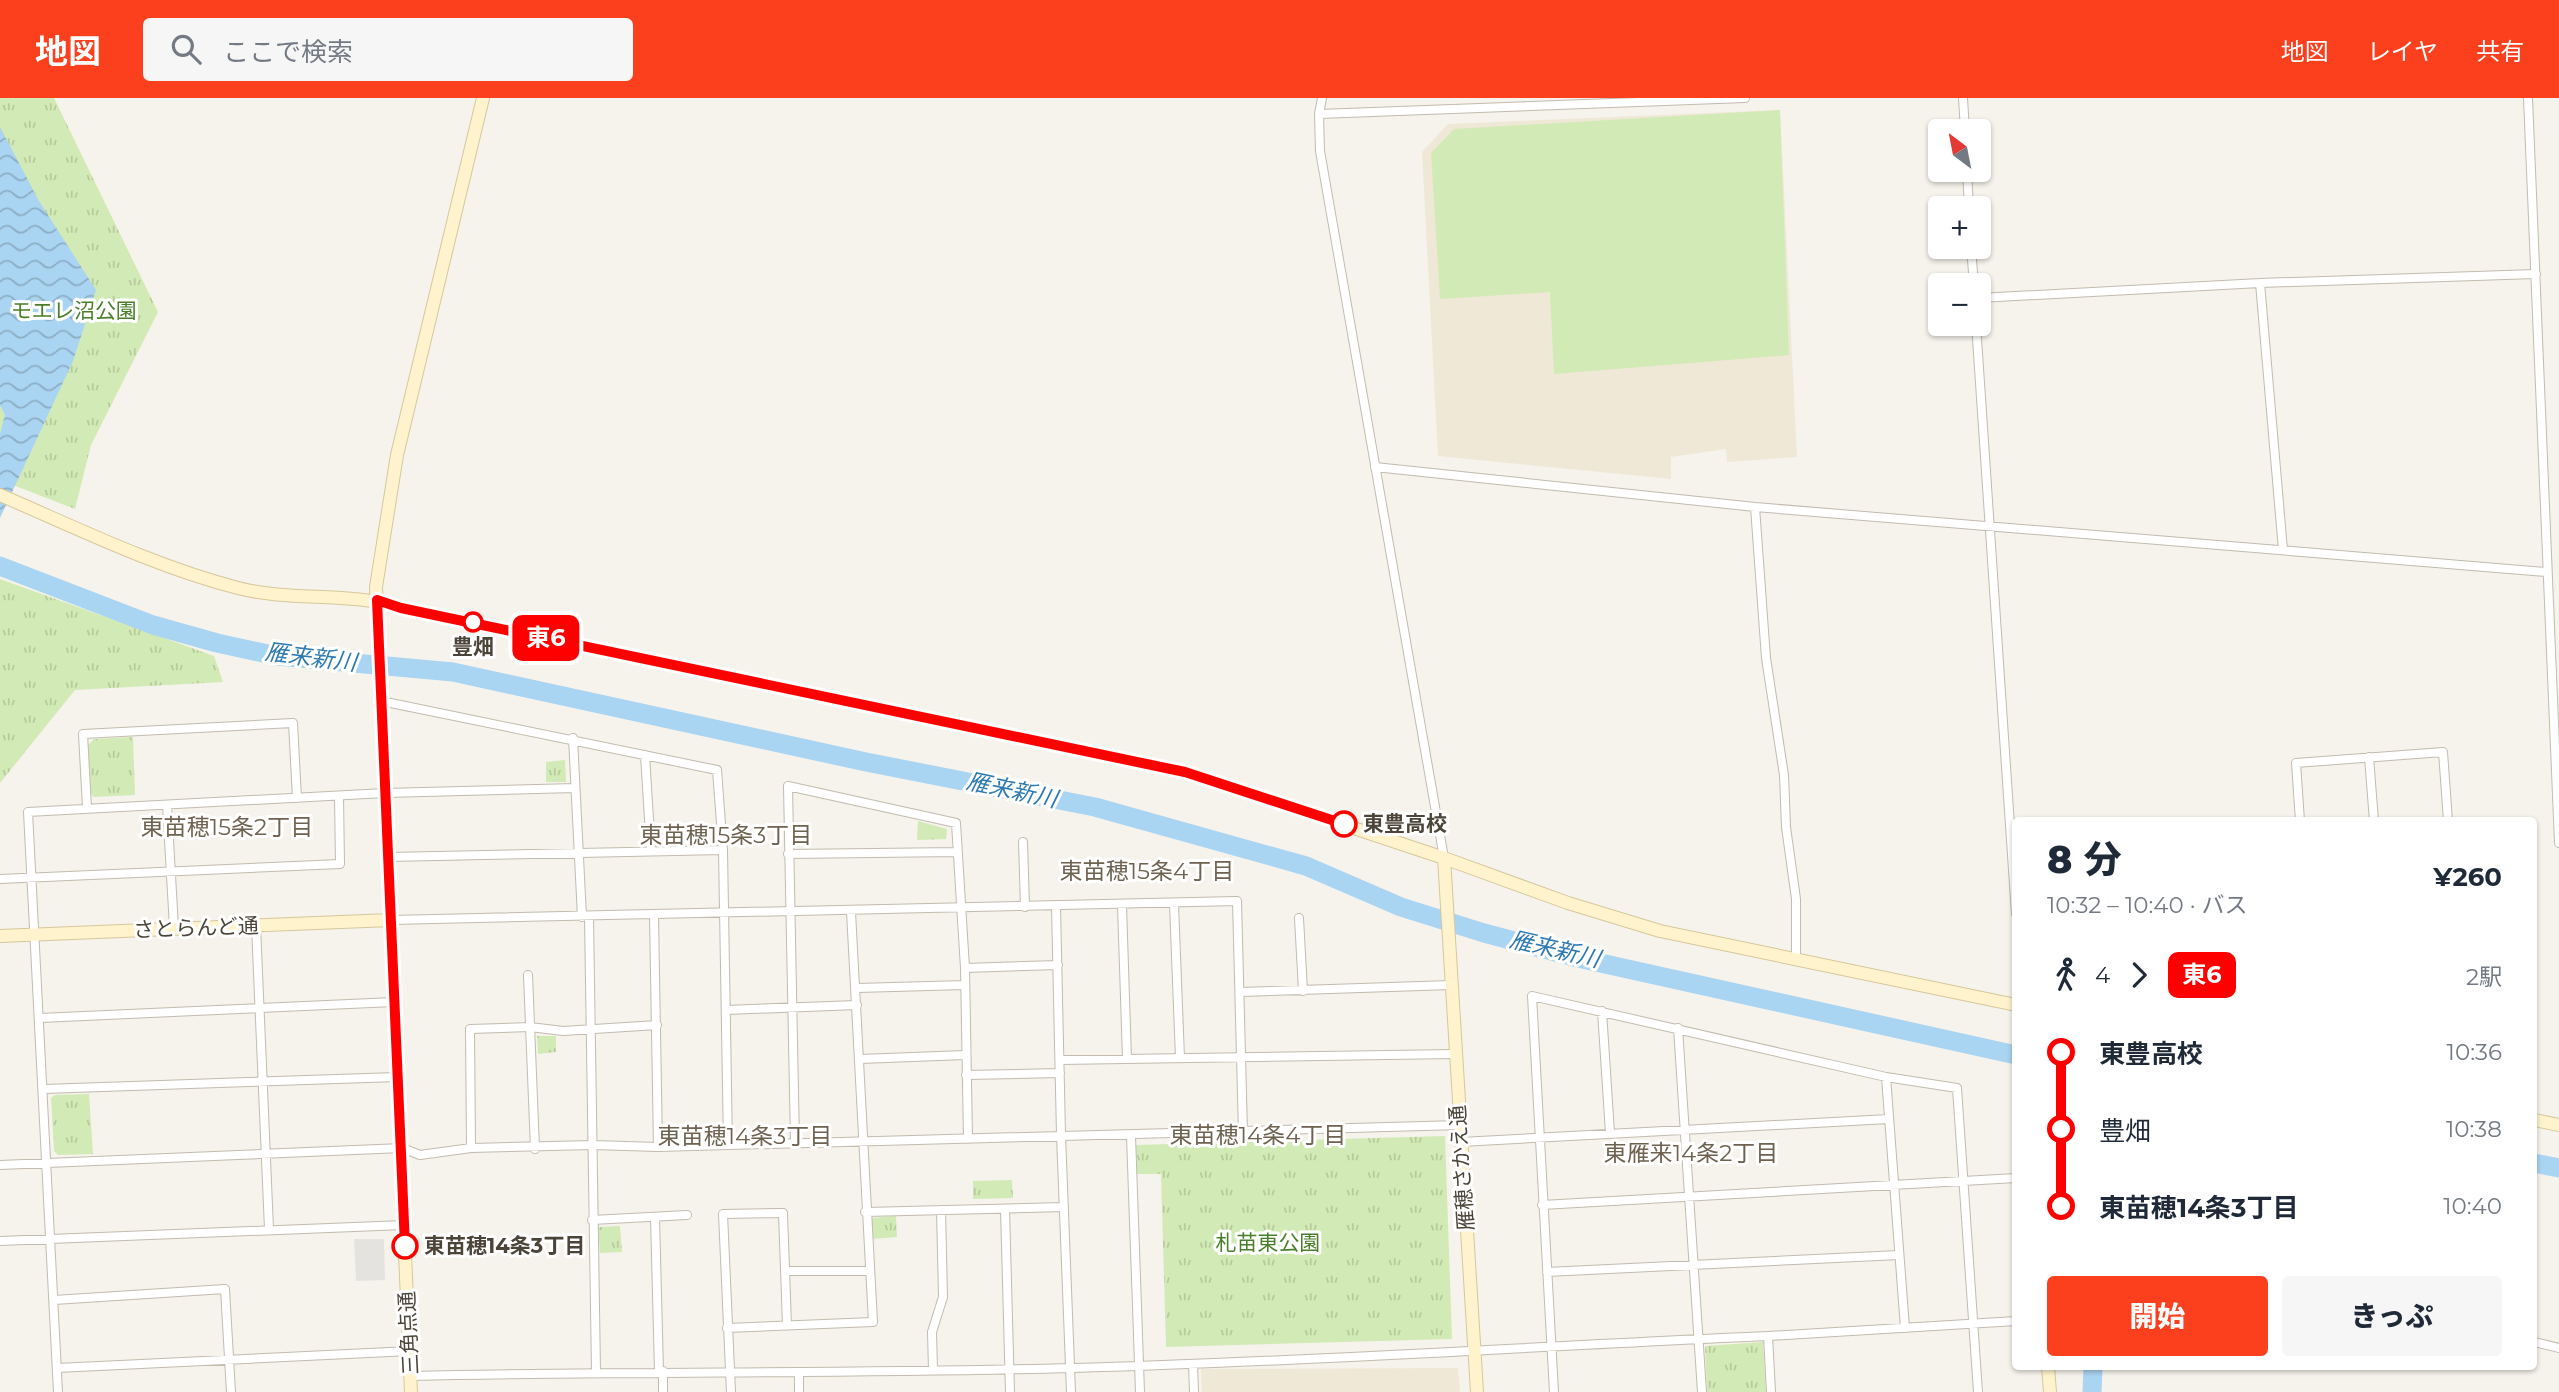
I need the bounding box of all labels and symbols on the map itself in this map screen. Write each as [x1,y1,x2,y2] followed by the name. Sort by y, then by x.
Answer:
[1928,119,1992,182] north arrow
[11,298,137,323] park label: モエレ沼公園
[463,612,483,632] marker: 豊畑
[514,615,578,661] line badge: 東6
[452,634,494,659] place label: 豊畑
[264,637,361,677] water label: 雁来新川
[964,767,1063,814] water label: 雁来新川
[1331,811,1357,837] marker: 東豊高校
[1363,811,1447,836] place label: 東豊高校
[141,813,313,841] district label: 東苗穂15条2丁目
[640,821,812,849] district label: 東苗穂15条3丁目
[1060,857,1234,885] district label: 東苗穂15条4丁目
[133,913,259,942] street label: さとらんど通
[1507,925,1606,974] water label: 雁来新川
[1445,1104,1478,1232] street label: 雁穂さかえ通
[1170,1121,1346,1149] district label: 東苗穂14条4丁目
[658,1122,832,1150] district label: 東苗穂14条3丁目
[1604,1139,1778,1167] district label: 東雁来14条2丁目
[1216,1230,1321,1255] park label: 札苗東公園
[392,1233,418,1259] marker: 東苗穂14条3丁目
[424,1233,585,1258] place label: 東苗穂14条3丁目
[394,1290,423,1376] street label: 三角点通

